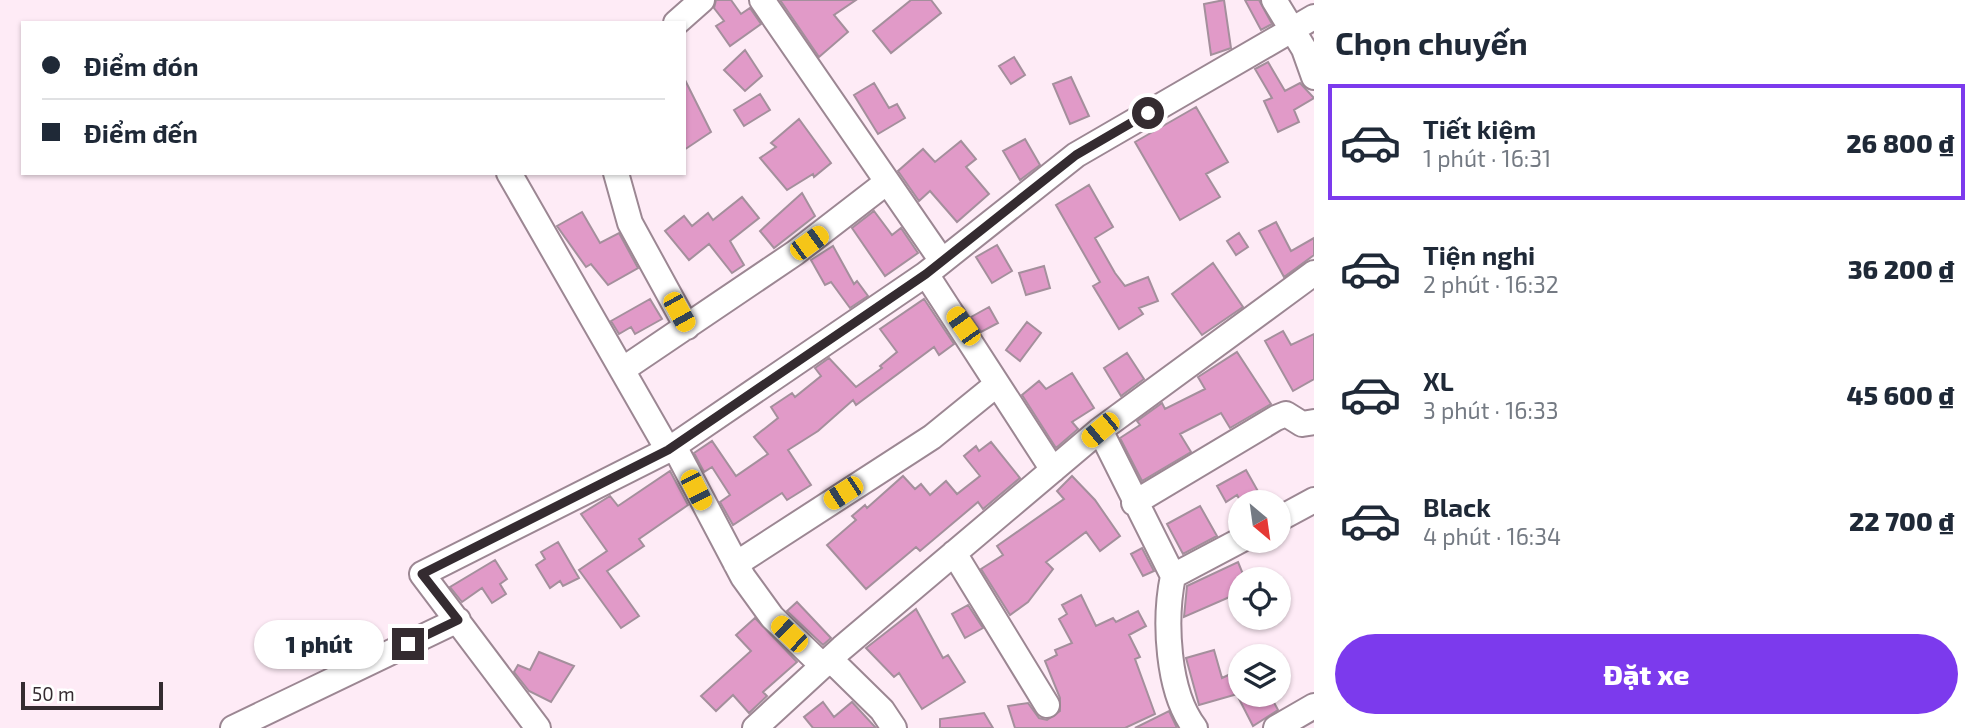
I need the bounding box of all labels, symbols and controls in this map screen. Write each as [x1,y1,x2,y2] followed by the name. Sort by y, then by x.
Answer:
[1335,23,1528,61] text: Chọn chuyến
[84,50,199,81] text: Điểm đón
[1132,97,1164,129] route start
[1339,111,1402,174] icon: car
[1423,113,1536,144] text: Tiết kiệm
[84,117,198,148] text: Điểm đến
[1846,127,1954,158] text: 26 800 ₫
[1423,144,1551,172] text: 1 phút · 16:31
[786,222,833,264] car
[1339,237,1402,300] icon: car
[1423,239,1535,270] text: Tiện nghi
[1848,253,1954,284] text: 36 200 ₫
[1423,270,1559,298] text: 2 phút · 16:32
[660,289,699,335] car
[943,303,984,349] car
[1339,363,1402,426] icon: car
[1423,365,1454,396] text: XL
[1847,379,1954,410] text: 45 600 ₫
[1423,396,1559,424] text: 3 phút · 16:33
[1078,408,1123,452] car
[678,467,715,513] car
[820,473,867,513] car
[1339,489,1402,552] icon: car
[1228,490,1292,553] north arrow
[1228,490,1291,707] map controls
[1423,491,1491,522] text: Black
[1849,505,1954,536] text: 22 700 ₫
[1423,522,1561,550] text: 4 phút · 16:34
[1228,567,1291,630] button: locate
[767,612,812,656] car
[254,620,384,668] callout: 1 phút
[392,628,424,660] route end
[285,630,353,658] text: 1 phút
[1335,634,1958,714] button: Đặt xe
[1228,644,1291,707] button: layers
[21,679,163,711] scale bar
[32,682,75,705] text: 50 m

